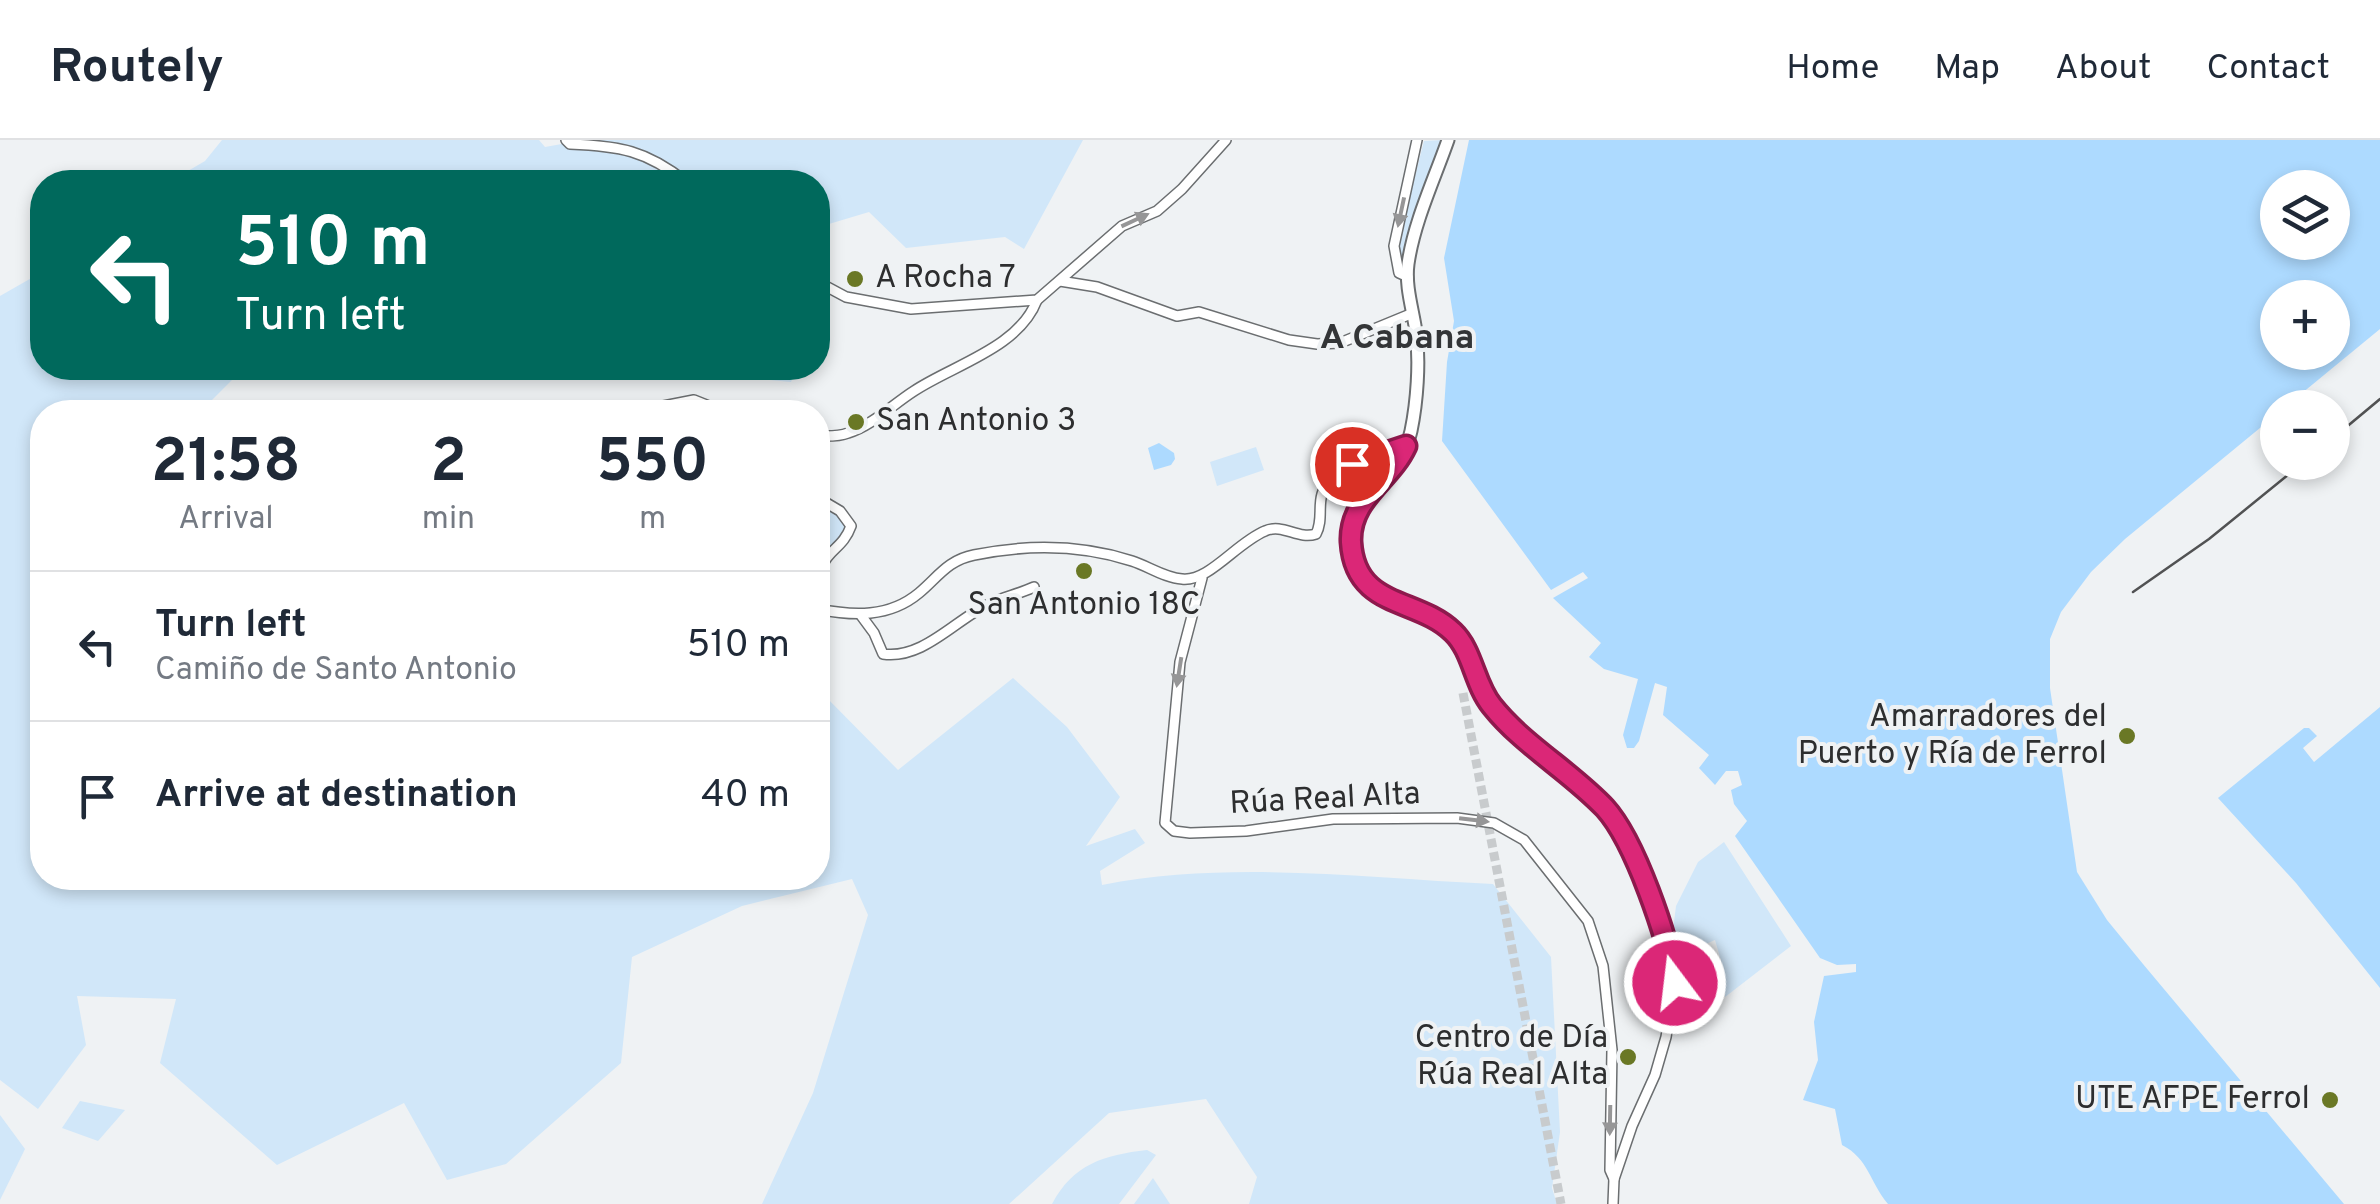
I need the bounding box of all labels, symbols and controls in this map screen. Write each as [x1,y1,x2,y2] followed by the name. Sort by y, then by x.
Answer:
[50,39,224,99] text: Routely
[1786,47,1879,91] text: Home
[1934,47,2000,91] text: Map
[2055,47,2151,91] text: About
[2206,47,2330,91] text: Contact
[2260,170,2350,480] map controls
[2260,170,2350,260] button: layers
[1393,196,1409,227] one-way arrow
[235,202,431,291] text: 510 m
[70,210,200,340] icon: left
[1121,212,1150,229] one-way arrow
[875,259,1016,299] place label: A Rocha 7
[844,268,866,290] marker: A Rocha 7
[2260,280,2350,370] button: +
[235,289,406,346] text: Turn left
[1320,317,1474,361] district label: A Cabana
[2260,390,2350,480] button: −
[876,402,1076,442] place label: San Antonio 3
[845,411,867,433] marker: San Antonio 3
[1310,422,1395,507] pin
[151,427,301,503] text: 21:58
[430,427,467,503] text: 2
[596,427,709,503] text: 550
[1325,437,1380,492] icon: arrive
[178,500,274,540] text: Arrival
[422,500,475,540] text: min
[639,500,666,540] text: m
[1073,560,1095,582] marker: San Antonio 18C
[968,586,1200,626] place label: San Antonio 18C
[155,602,307,651] text: Turn left
[70,619,125,674] icon: left
[687,622,790,671] text: 510 m
[155,651,517,691] text: Camiño de Santo Antonio
[1171,657,1187,689] one-way arrow
[1798,698,2107,775] place label: Amarradores del Puerto y Ría de Ferrol
[2116,725,2138,747] marker: Amarradores del Puerto y Ría de Ferrol
[70,769,125,824] icon: arrive
[155,772,518,821] text: Arrive at destination
[701,772,790,821] text: 40 m
[1229,775,1421,825] street label: Rúa Real Alta
[1459,813,1491,829] one-way arrow
[1623,931,1727,1035] position arrow
[1415,1019,1608,1096] place label: Centro de Día Rúa Real Alta
[1617,1046,1639,1068] marker: Centro de Día Rúa Real Alta
[2075,1080,2310,1120] place label: UTE AFPE Ferrol
[2319,1089,2341,1111] marker: UTE AFPE Ferrol
[1602,1105,1618,1137] one-way arrow

